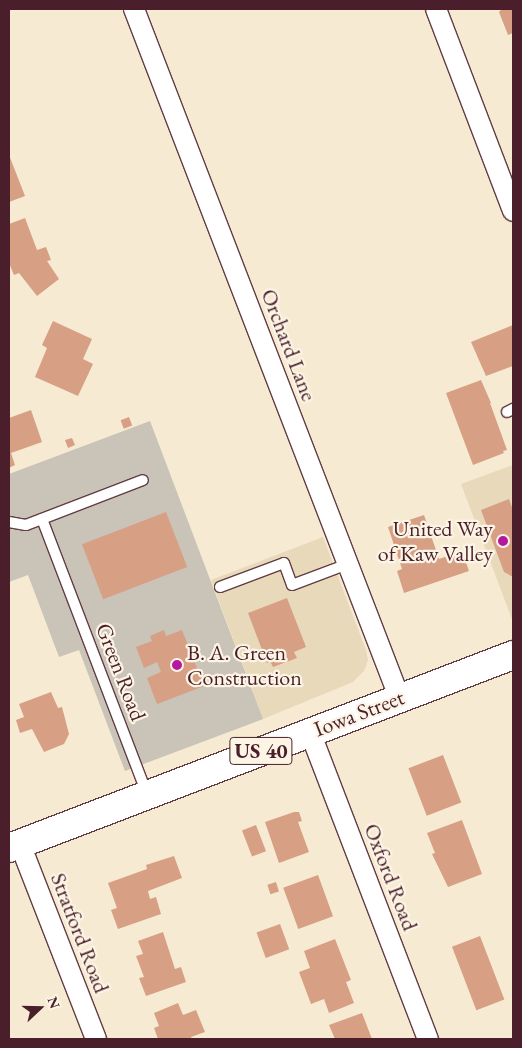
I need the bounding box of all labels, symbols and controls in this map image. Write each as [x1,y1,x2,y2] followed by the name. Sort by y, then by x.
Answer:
[256,285,322,405] street label: Orchard Lane
[378,515,493,566] place label: United Way of Kaw Valley
[497,535,509,547] marker: United Way of Kaw Valley
[90,619,152,725] street label: Green Road
[187,639,302,690] place label: B. A. Green Construction
[171,659,183,671] marker: B. A. Green Construction
[310,684,408,742] street label: Iowa Street
[228,732,294,769] road number: US 40
[359,820,423,934] street label: Oxford Road
[45,869,115,997] street label: Stratford Road
[15,983,65,1033] north arrow
[44,994,64,1011] text: N

